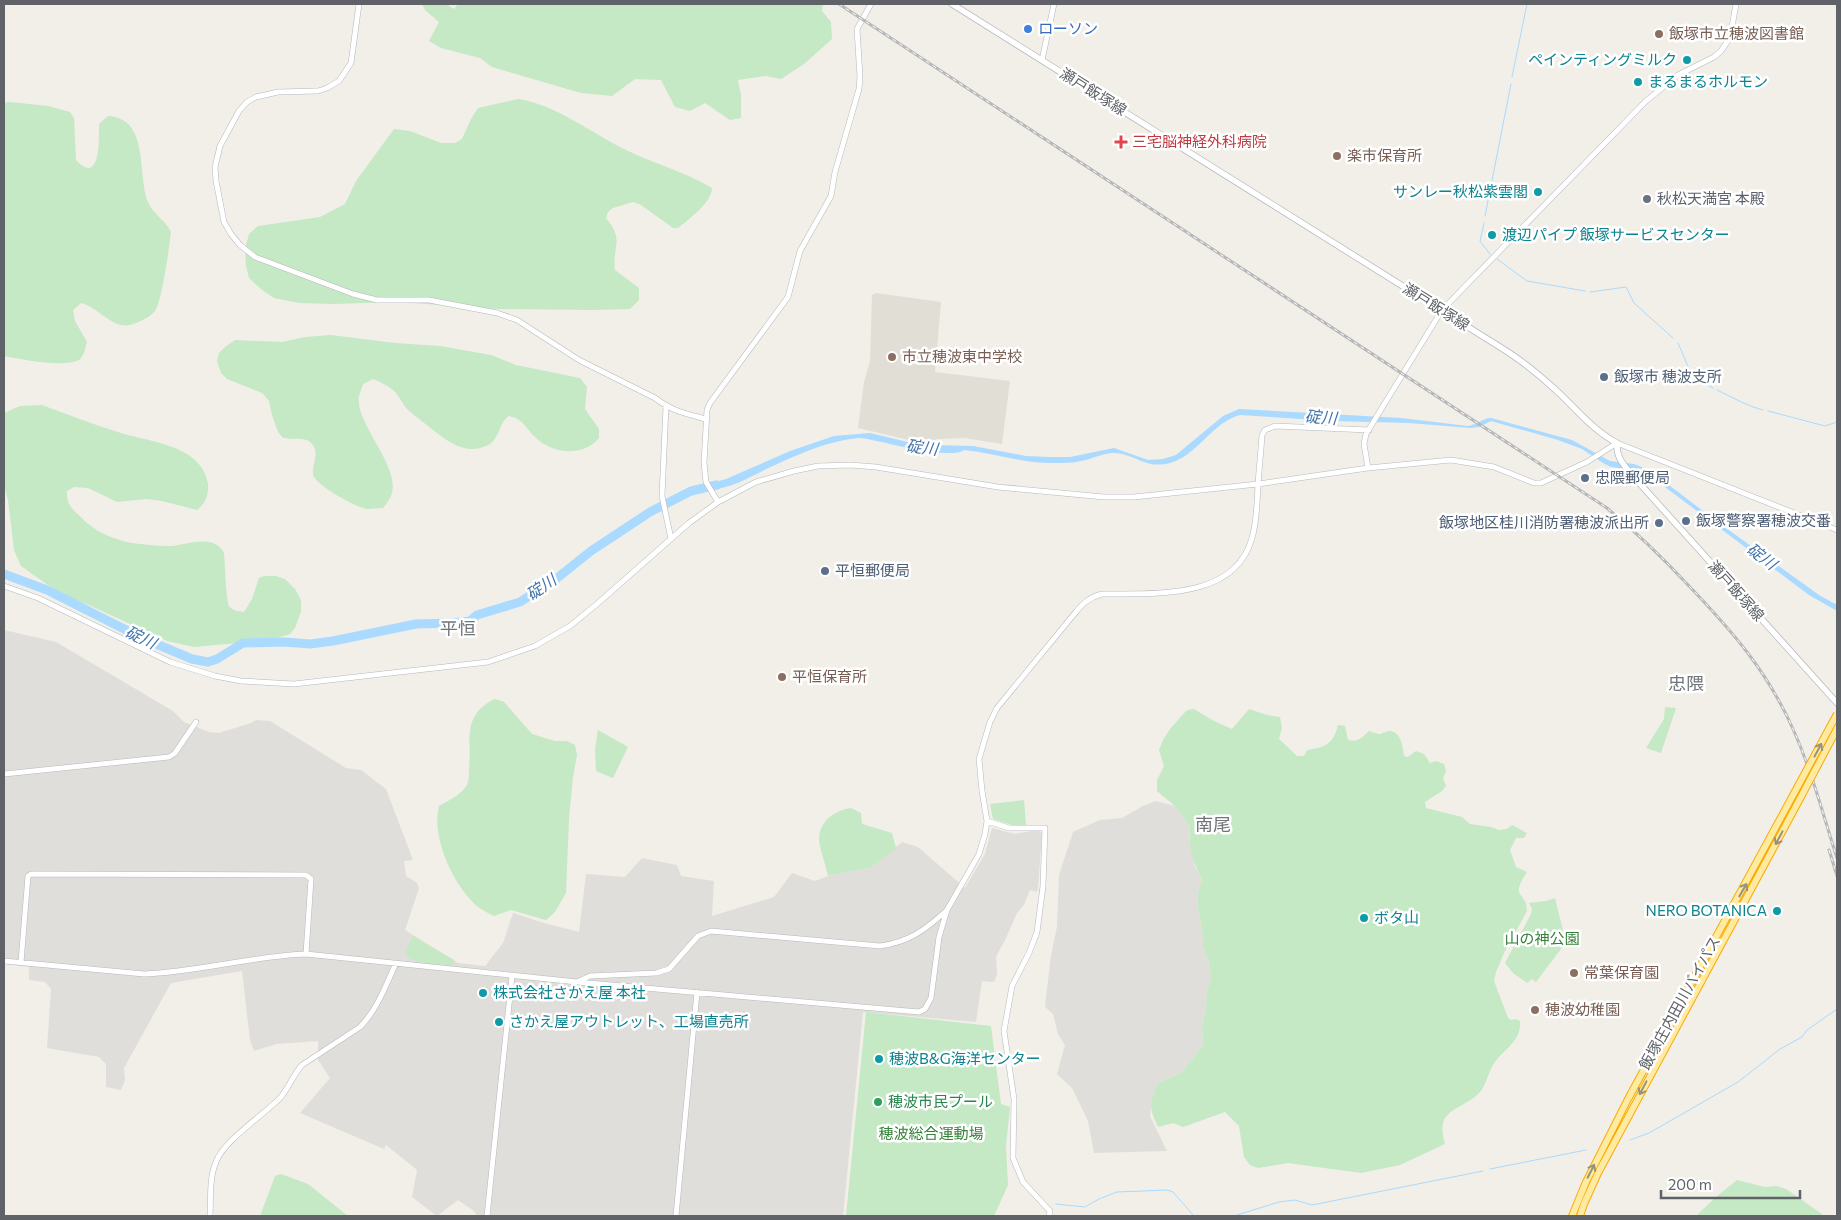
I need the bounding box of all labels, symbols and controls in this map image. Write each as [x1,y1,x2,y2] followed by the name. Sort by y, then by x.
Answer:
[1038,19,1098,37] place label: ローソン
[1022,23,1034,35] marker: ローソン
[1669,24,1804,42] place label: 飯塚市立穂波図書館
[1653,28,1665,40] marker: 飯塚市立穂波図書館
[1528,50,1677,68] place label: ペインティングミルク
[1681,54,1693,66] marker: ペインティングミルク
[1057,64,1130,119] street label: 瀬戸飯塚線
[1648,72,1768,90] place label: まるまるホルモン
[1632,76,1644,88] marker: まるまるホルモン
[1132,132,1267,150] place label: 三宅脳神経外科病院
[1114,135,1128,149] marker: 三宅脳神経外科病院
[1347,146,1422,164] place label: 楽市保育所
[1331,150,1343,162] marker: 楽市保育所
[1393,182,1528,200] place label: サンレー秋松紫雲閣
[1532,186,1544,198] marker: サンレー秋松紫雲閣
[1657,189,1765,207] place label: 秋松天満宮 本殿
[1641,193,1653,205] marker: 秋松天満宮 本殿
[1502,225,1730,243] place label: 渡辺パイプ 飯塚サービスセンター
[1486,229,1498,241] marker: 渡辺パイプ 飯塚サービスセンター
[1400,279,1473,334] street label: 瀬戸飯塚線
[902,347,1022,365] place label: 市立穂波東中学校
[886,351,898,363] marker: 市立穂波東中学校
[1614,367,1722,385] place label: 飯塚市 穂波支所
[1598,371,1610,383] marker: 飯塚市 穂波支所
[1304,406,1340,427] water label: 碇川
[905,435,941,458] water label: 碇川
[1595,468,1670,486] place label: 忠隈郵便局
[1579,472,1591,484] marker: 忠隈郵便局
[1696,511,1831,529] place label: 飯塚警察署穂波交番
[1439,513,1649,531] place label: 飯塚地区桂川消防署穂波派出所
[1680,515,1692,527] marker: 飯塚警察署穂波交番
[1653,517,1665,529] marker: 飯塚地区桂川消防署穂波派出所
[1744,538,1782,574] water label: 碇川
[1705,556,1769,624] street label: 瀬戸飯塚線
[835,561,910,579] place label: 平恒郵便局
[819,565,831,577] marker: 平恒郵便局
[522,568,561,604] water label: 碇川
[440,617,476,639] district label: 平恒
[123,621,162,653] water label: 碇川
[792,667,867,685] place label: 平恒保育所
[776,671,788,683] marker: 平恒保育所
[1668,672,1704,694] district label: 忠隈
[1814,743,1823,758] one-way arrow
[1195,813,1231,835] district label: 南尾
[1774,830,1784,845] one-way arrow
[1738,883,1748,897] one-way arrow
[1646,901,1767,919] place label: NERO BOTANICA
[1771,905,1783,917] marker: NERO BOTANICA
[1374,908,1419,926] place label: ボタ山
[1358,912,1370,924] marker: ボタ山
[1504,929,1580,947] park label: 山の神公園
[1635,933,1723,1072] street label: 飯塚庄内田川バイパス
[1584,963,1659,981] place label: 常葉保育園
[1568,967,1580,979] marker: 常葉保育園
[493,983,646,1001] place label: 株式会社さかえ屋 本社
[477,987,489,999] marker: 株式会社さかえ屋 本社
[1545,1000,1620,1018] place label: 穂波幼稚園
[1529,1004,1541,1016] marker: 穂波幼稚園
[509,1012,749,1030] place label: さかえ屋アウトレット、工場直売所
[493,1016,505,1028] marker: さかえ屋アウトレット、工場直売所
[889,1049,1041,1067] place label: 穂波B&G海洋センター
[873,1053,885,1065] marker: 穂波B&G海洋センター
[1638,1080,1647,1095] one-way arrow
[888,1092,993,1110] place label: 穂波市民プール
[872,1096,884,1108] marker: 穂波市民プール
[878,1124,984,1142] park label: 穂波総合運動場
[1587,1164,1596,1179] one-way arrow
[1661,1168,1800,1200] scale bar
[1668,1175,1712,1193] text: 200 m

